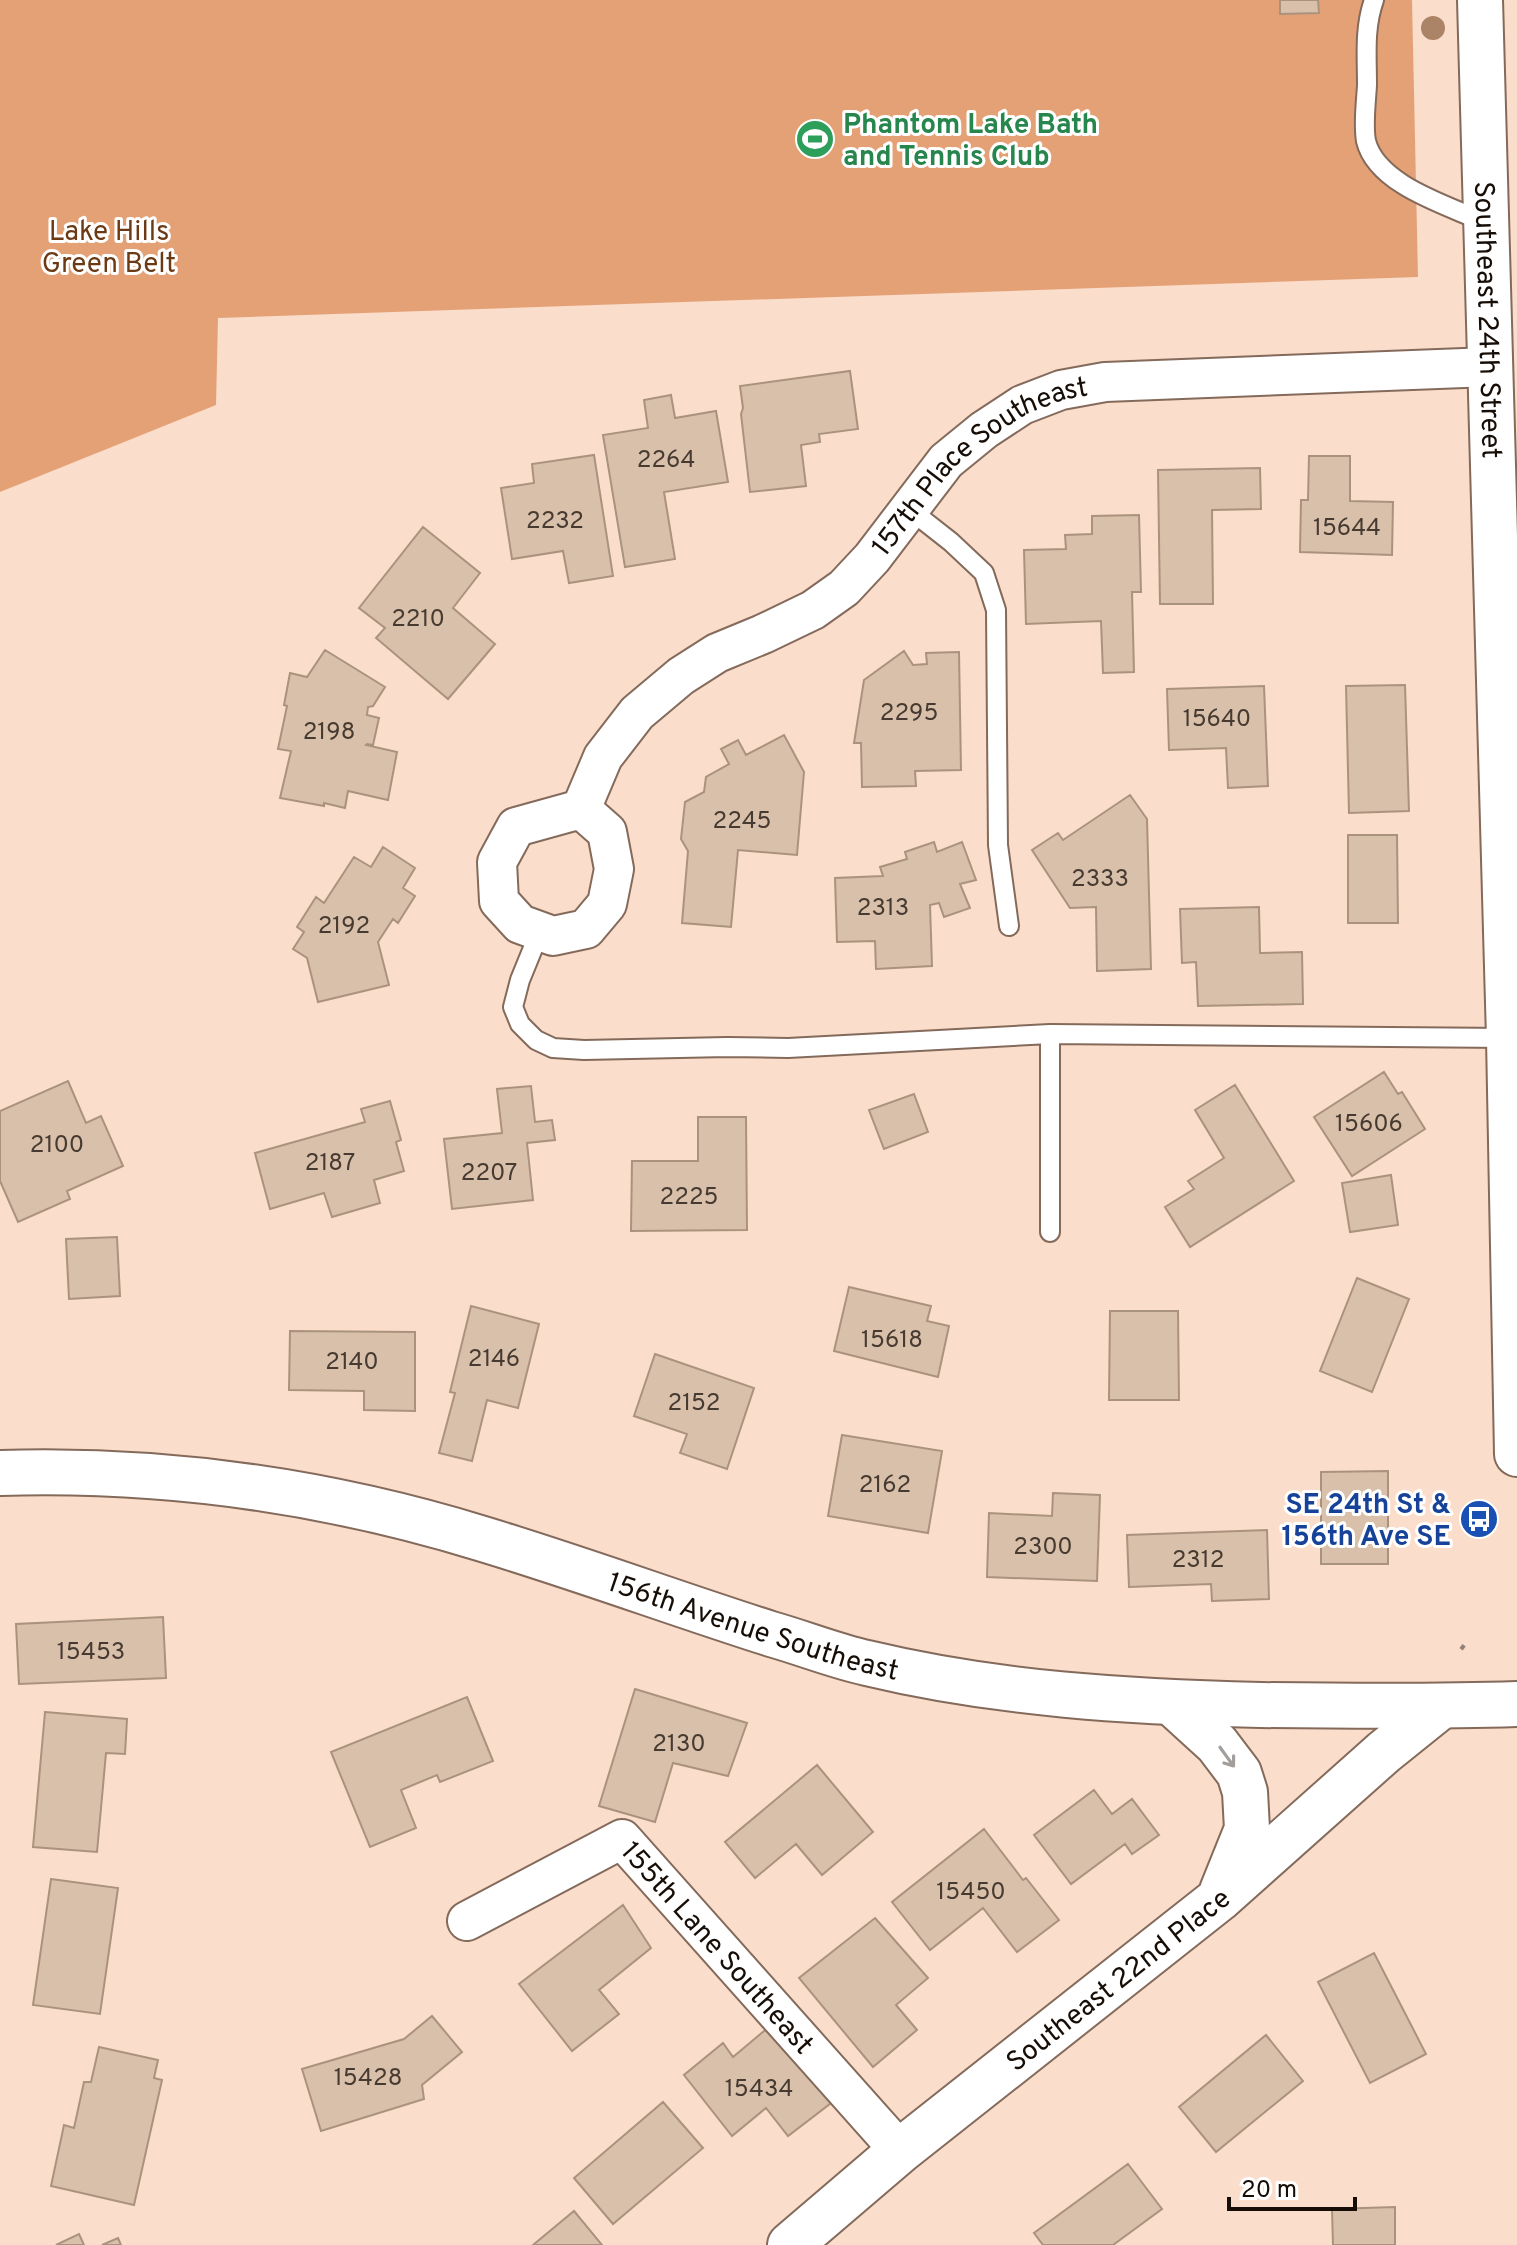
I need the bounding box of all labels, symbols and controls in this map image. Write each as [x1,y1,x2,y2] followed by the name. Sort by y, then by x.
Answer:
[843,108,1098,176] place label: Phantom Lake Bath and Tennis Club
[794,118,836,160] sports icon: Phantom Lake Bath and Tennis Club
[1464,181,1508,459] street label: Southeast 24th Street
[42,215,176,283] park label: Lake Hills Green Belt
[865,371,1091,564] street label: 157th Place Southeast
[637,446,695,476] house number: 2264
[526,507,584,537] house number: 2232
[1313,514,1381,544] house number: 15644
[391,605,445,635] house number: 2210
[880,699,938,729] house number: 2295
[1183,705,1251,735] house number: 15640
[303,718,355,748] house number: 2198
[713,807,771,837] house number: 2245
[1071,865,1129,895] house number: 2333
[857,894,909,924] house number: 2313
[318,912,370,942] house number: 2192
[1335,1110,1403,1140] house number: 15606
[30,1131,84,1161] house number: 2100
[305,1149,355,1179] house number: 2187
[461,1159,517,1189] house number: 2207
[660,1183,718,1213] house number: 2225
[861,1326,923,1356] house number: 15618
[468,1345,520,1375] house number: 2146
[325,1348,379,1378] house number: 2140
[667,1389,721,1419] house number: 2152
[859,1471,911,1501] house number: 2162
[1282,1488,1451,1556] place label: SE 24th St & 156th Ave SE
[1458,1498,1500,1540] bus stop icon: SE 24th St & 156th Ave SE
[1013,1533,1073,1563] house number: 2300
[1172,1546,1224,1576] house number: 2312
[603,1566,902,1691] street label: 156th Avenue Southeast
[57,1638,125,1668] house number: 15453
[652,1730,706,1760] house number: 2130
[1219,1746,1235,1768] one-way arrow
[612,1835,820,2063] street label: 155th Lane Southeast
[936,1878,1006,1908] house number: 15450
[1000,1882,1239,2081] street label: Southeast 22nd Place
[334,2064,402,2094] house number: 15428
[725,2075,793,2105] house number: 15434
[1229,2161,1355,2211] scale bar
[1241,2176,1297,2206] text: 20 m

